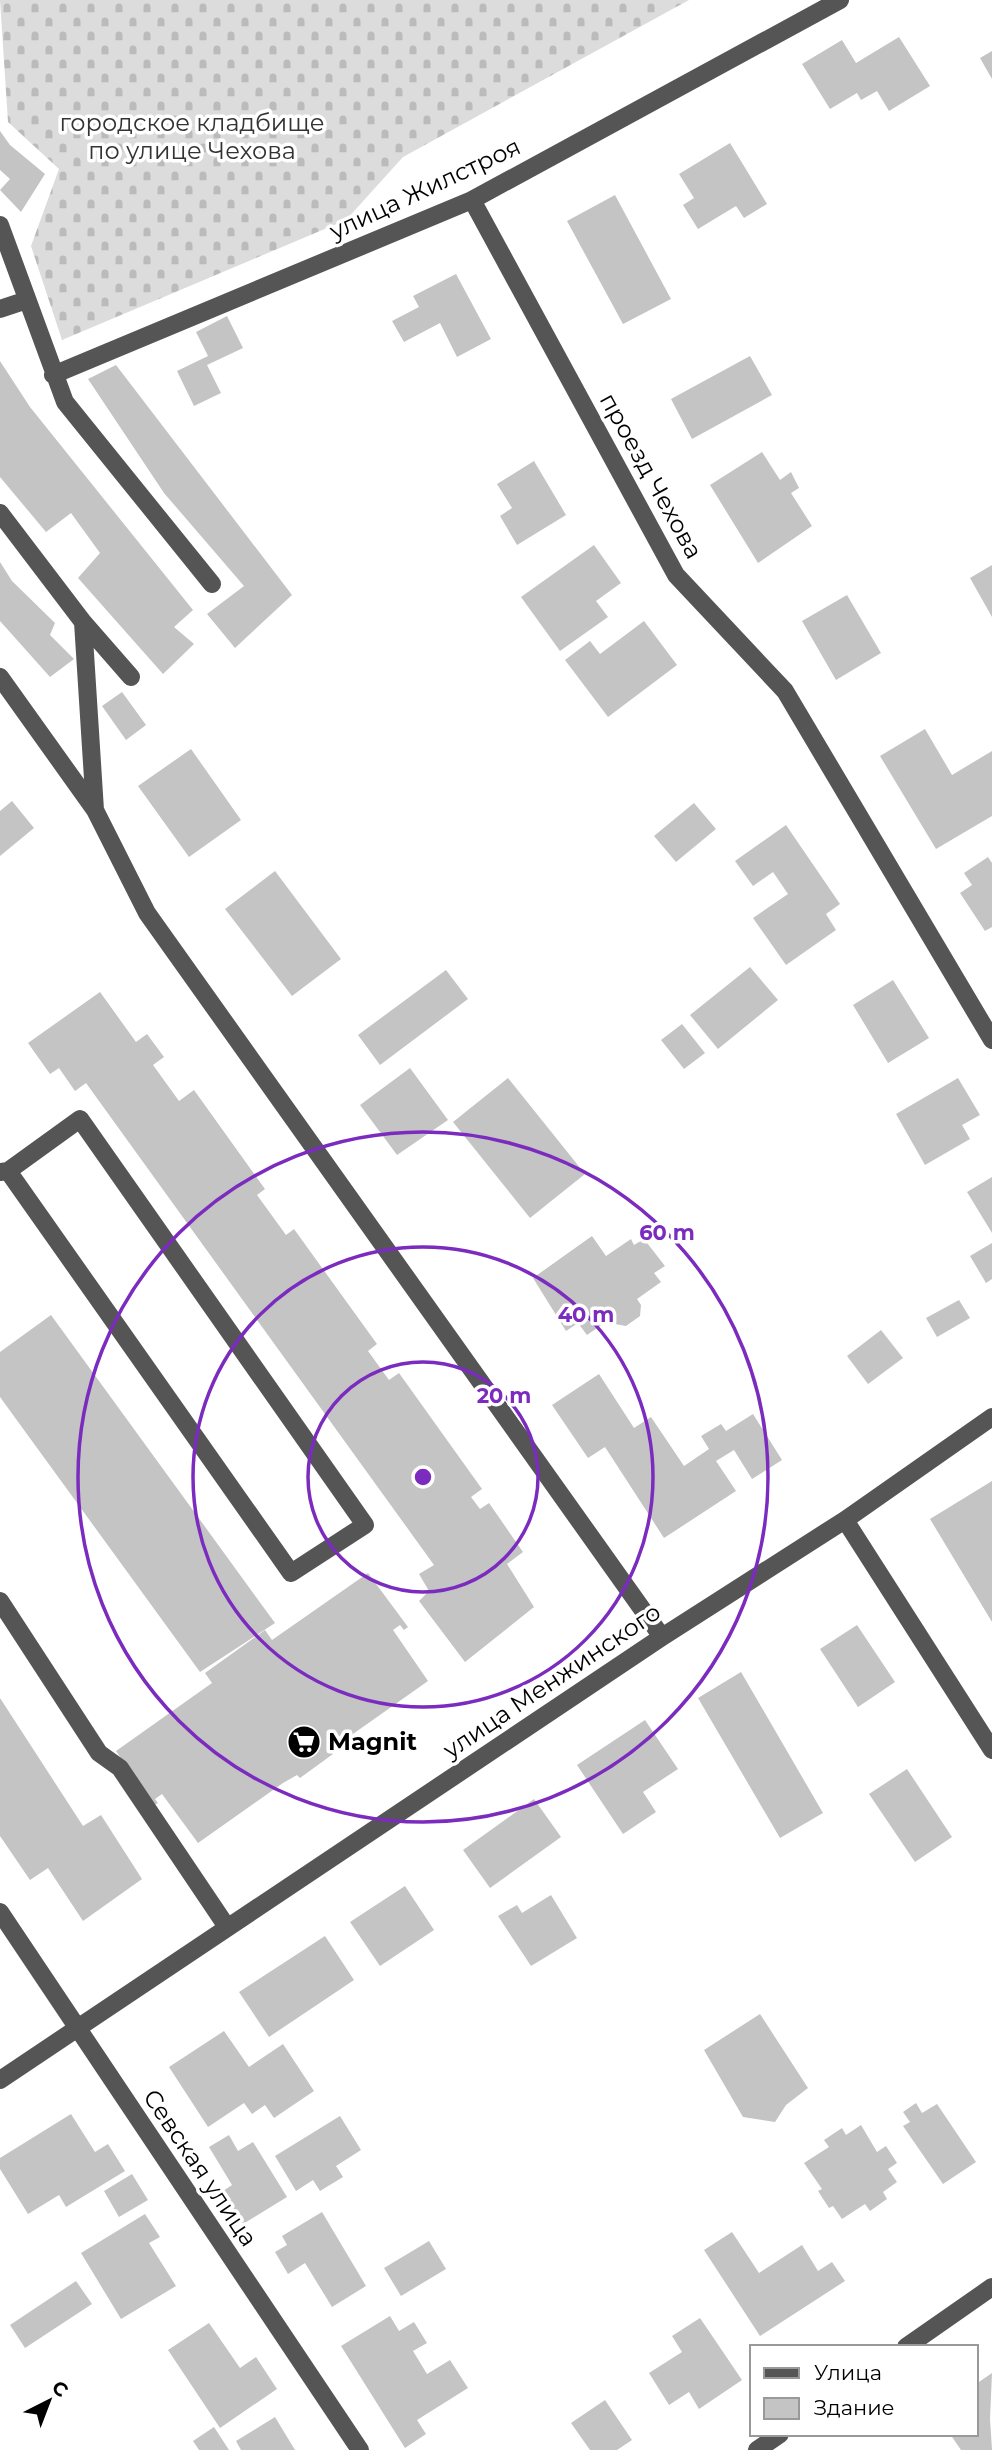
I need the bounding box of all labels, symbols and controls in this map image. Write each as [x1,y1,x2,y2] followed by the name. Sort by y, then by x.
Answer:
[60,108,324,165] park label: городское кладбище по улице Чехова
[324,132,525,246] street label: улица Жилстроя
[594,388,709,564] street label: проезд Чехова
[639,1220,695,1245] text: 60 m
[558,1302,614,1327] text: 40 m
[477,1383,531,1408] text: 20 m
[411,1465,435,1489] centre of rings
[437,1597,666,1765] street label: улица Менжинского
[285,1723,323,1761] supermarket icon: Magnit
[328,1727,417,1756] place label: Magnit
[137,2084,264,2252] street label: Севская улица
[750,2345,978,2436] legend
[814,2360,882,2385] text: Улица
[14,2366,84,2436] north arrow
[47,2376,73,2402] text: С
[814,2395,895,2420] text: Здание

